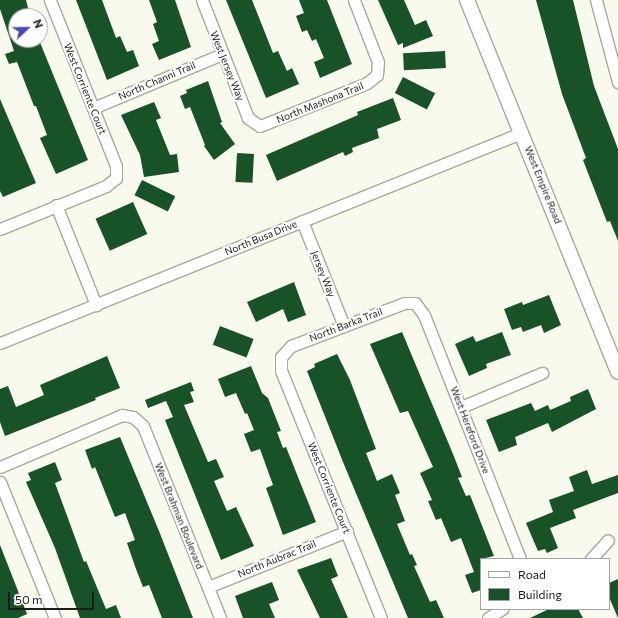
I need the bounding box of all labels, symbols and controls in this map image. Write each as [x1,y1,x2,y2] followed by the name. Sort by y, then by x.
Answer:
[8,8,48,48] north arrow
[31,17,46,30] text: N
[208,29,246,103] street label: West Jersey Way
[61,42,109,136] street label: West Corriente Court
[117,59,197,103] street label: North Channi Trail
[275,80,365,126] street label: North Mashona Trail
[522,144,564,226] street label: West Empire Road
[223,218,299,258] street label: North Busa Drive
[308,249,338,299] street label: Jersey Way
[308,306,384,344] street label: North Barka Trail
[448,385,492,475] street label: West Hereford Drive
[305,441,353,535] street label: West Corriente Court
[152,461,206,571] street label: West Brahman Boulevard
[236,538,318,580] street label: North Aubrac Trail
[480,558,610,610] legend
[518,567,546,581] text: Road
[10,584,96,610] scale bar
[518,587,562,601] text: Building
[15,592,43,606] text: 50 m

